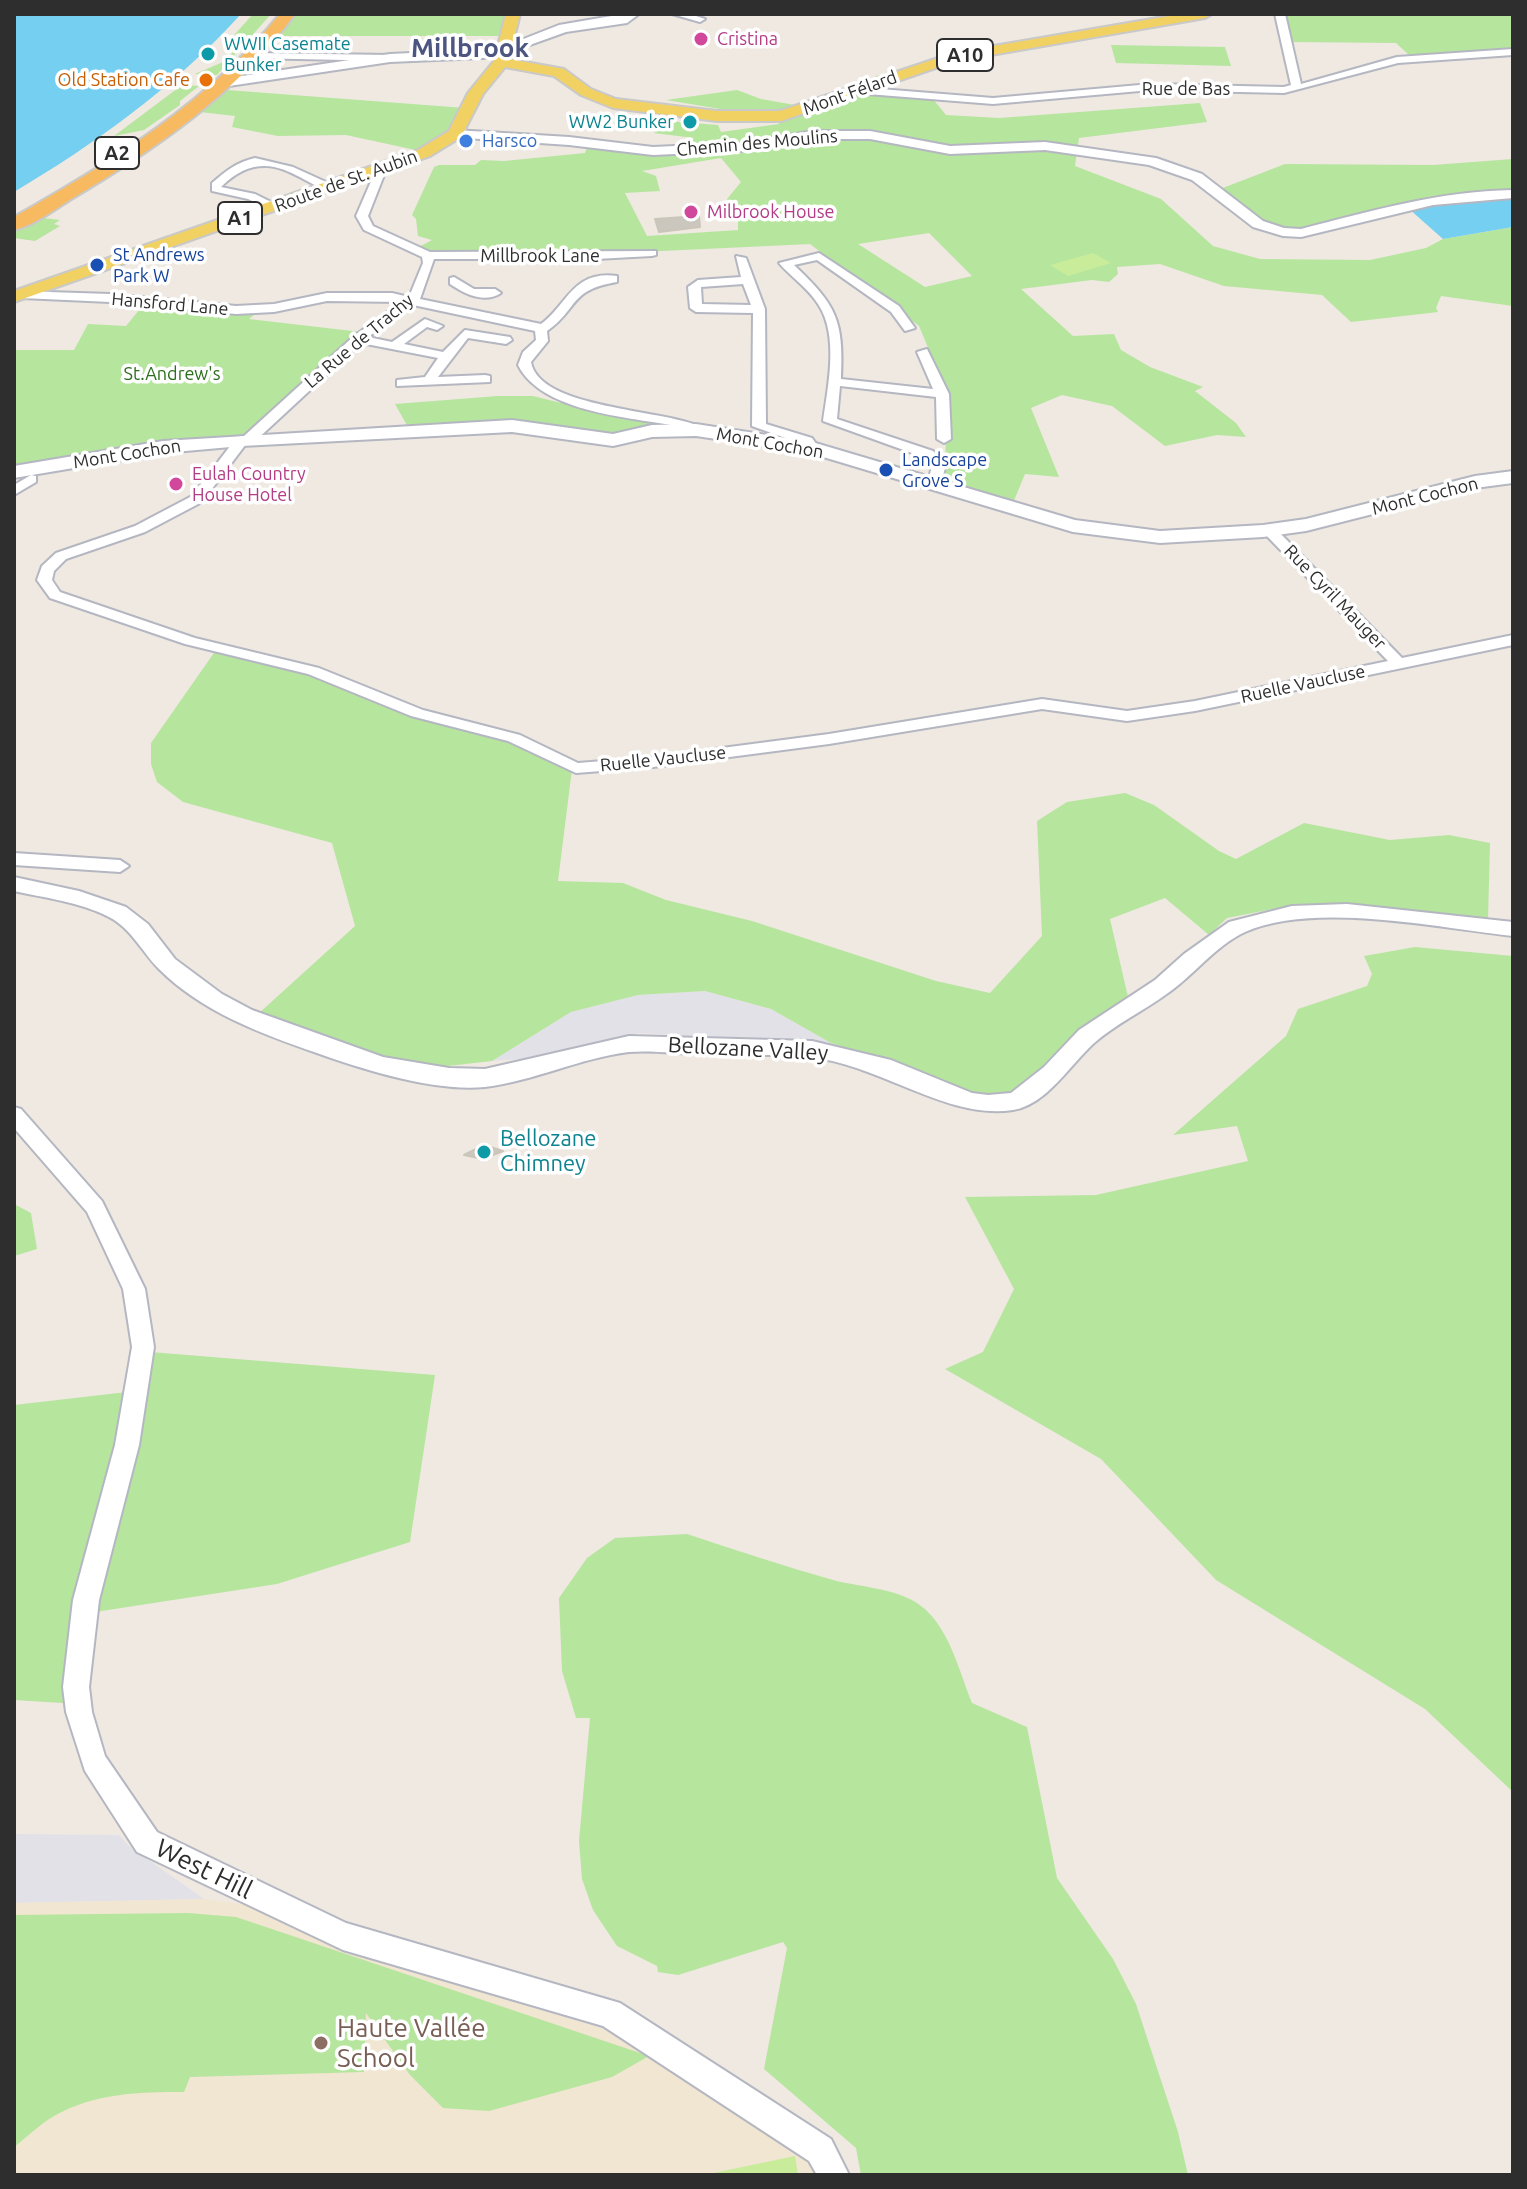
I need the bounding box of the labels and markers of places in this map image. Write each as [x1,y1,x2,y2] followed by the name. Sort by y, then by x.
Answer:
[717,28,778,50] place label: Cristina
[692,30,710,48] marker: Cristina
[224,33,351,76] place label: WWII Casemate Bunker
[199,45,217,63] marker: WWII Casemate Bunker
[57,69,190,91] place label: Old Station Cafe
[197,71,215,89] marker: Old Station Cafe
[569,111,674,133] place label: WW2 Bunker
[681,113,699,131] marker: WW2 Bunker
[482,130,537,152] place label: Harsco
[457,132,475,150] marker: Harsco
[707,201,834,223] place label: Milbrook House
[682,203,700,221] marker: Milbrook House
[113,244,205,286] place label: St Andrews Park W
[88,256,106,274] marker: St Andrews Park W
[902,449,987,492] place label: Landscape Grove S
[877,461,895,479] marker: Landscape Grove S
[192,463,306,506] place label: Eulah Country House Hotel
[167,475,185,493] marker: Eulah Country House Hotel
[500,1126,596,1178] place label: Bellozane Chimney
[475,1143,493,1161] marker: Bellozane Chimney
[337,2012,486,2074] place label: Haute Vallée School
[312,2034,330,2052] marker: Haute Vallée School

